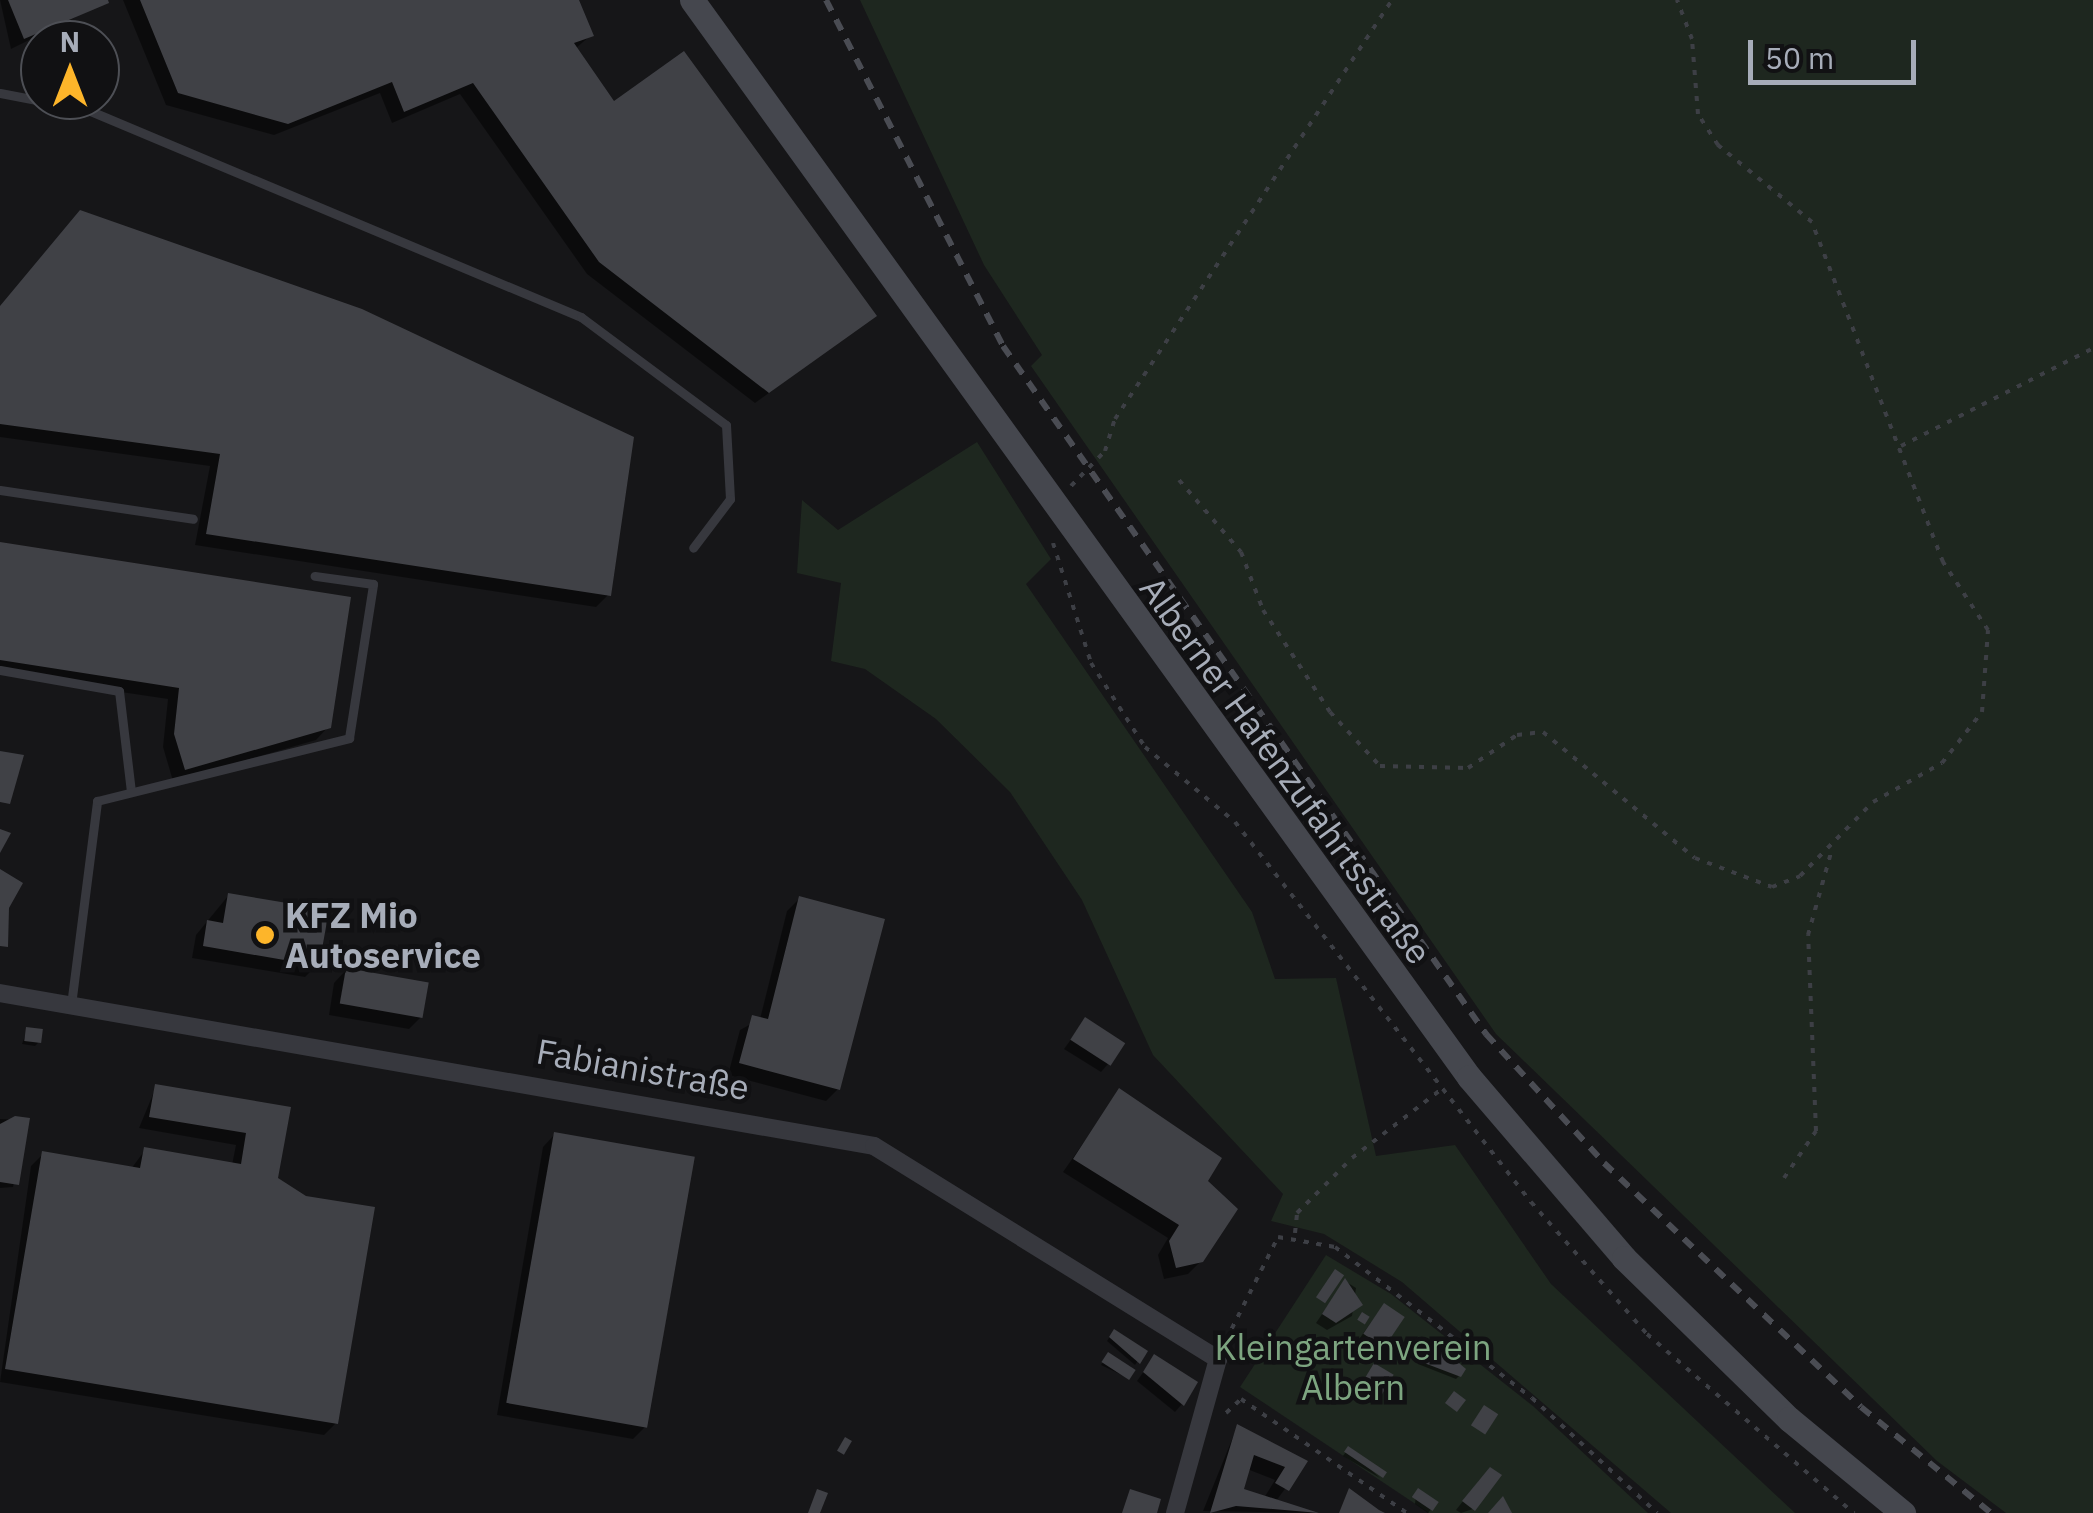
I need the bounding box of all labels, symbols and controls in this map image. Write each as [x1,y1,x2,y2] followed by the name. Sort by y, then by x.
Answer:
[20,20,120,120] north arrow
[1753,20,1920,82] scale bar
[60,23,80,60] text: N
[1765,38,1834,77] text: 50 m
[1131,568,1441,972] street label: Alberner Hafenzufahrtsstraße
[285,894,481,976] place label: KFZ Mio Autoservice
[254,924,276,946] marker: KFZ Mio Autoservice
[533,1030,753,1108] street label: Fabianistraße
[1214,1326,1492,1408] park label: Kleingartenverein Albern

